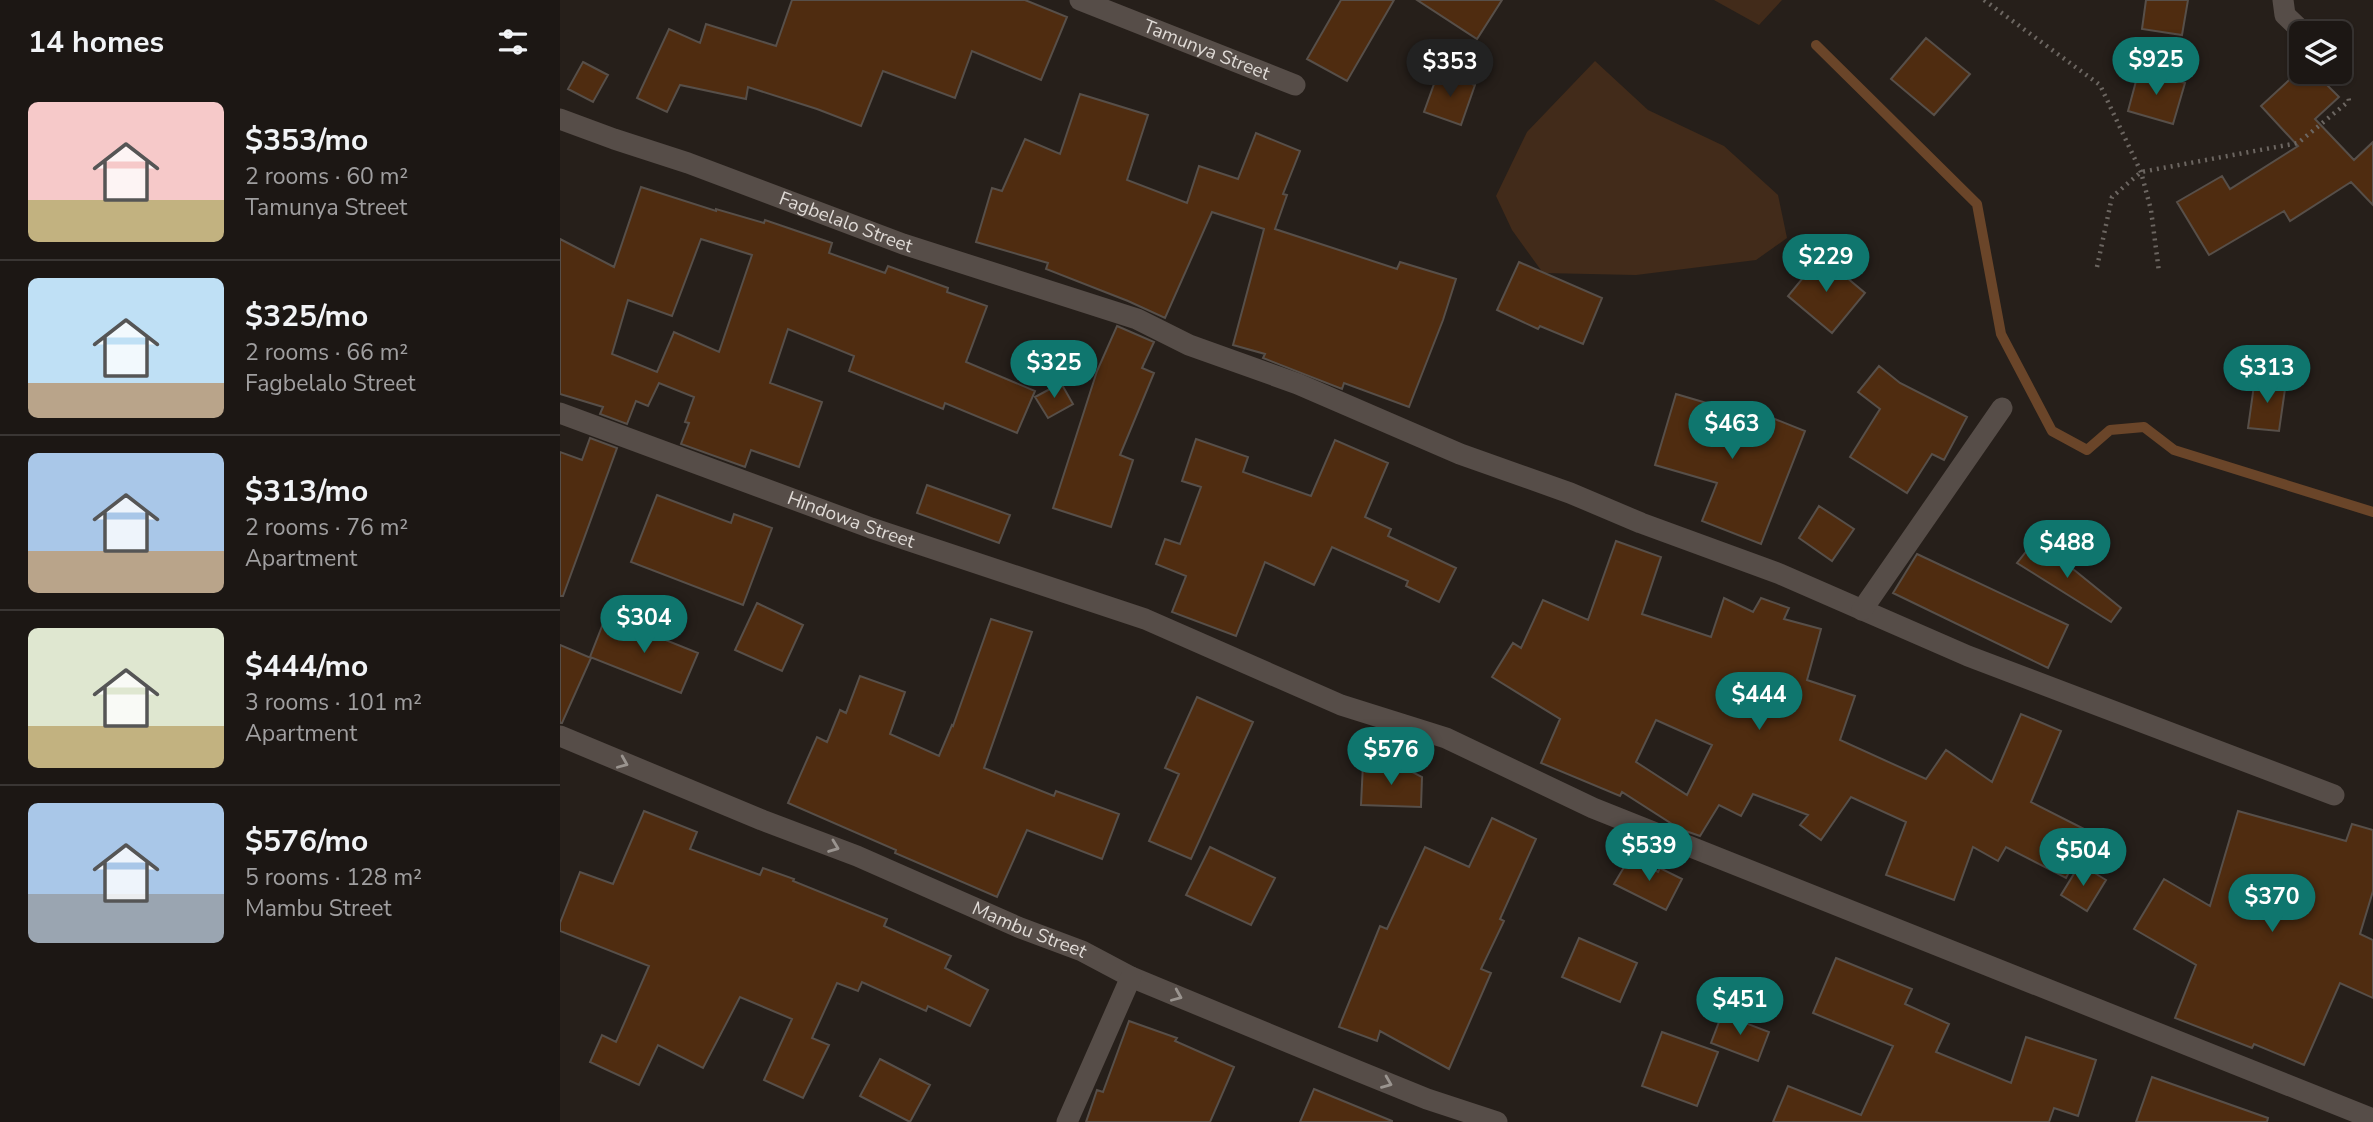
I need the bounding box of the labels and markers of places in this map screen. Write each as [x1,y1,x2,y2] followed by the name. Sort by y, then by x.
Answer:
[2115,38,2197,97] pin: $925
[1409,40,1491,99] pin: $353
[1785,234,1867,294] pin: $229
[1013,340,1095,400] pin: $325
[2226,346,2308,405] pin: $313
[1691,402,1773,461] pin: $463
[2026,520,2108,580] pin: $488
[603,596,685,655] pin: $304
[1718,672,1800,732] pin: $444
[1350,728,1432,787] pin: $576
[1608,824,1690,883] pin: $539
[2042,828,2124,888] pin: $504
[2231,874,2313,934] pin: $370
[1699,978,1781,1037] pin: $451

